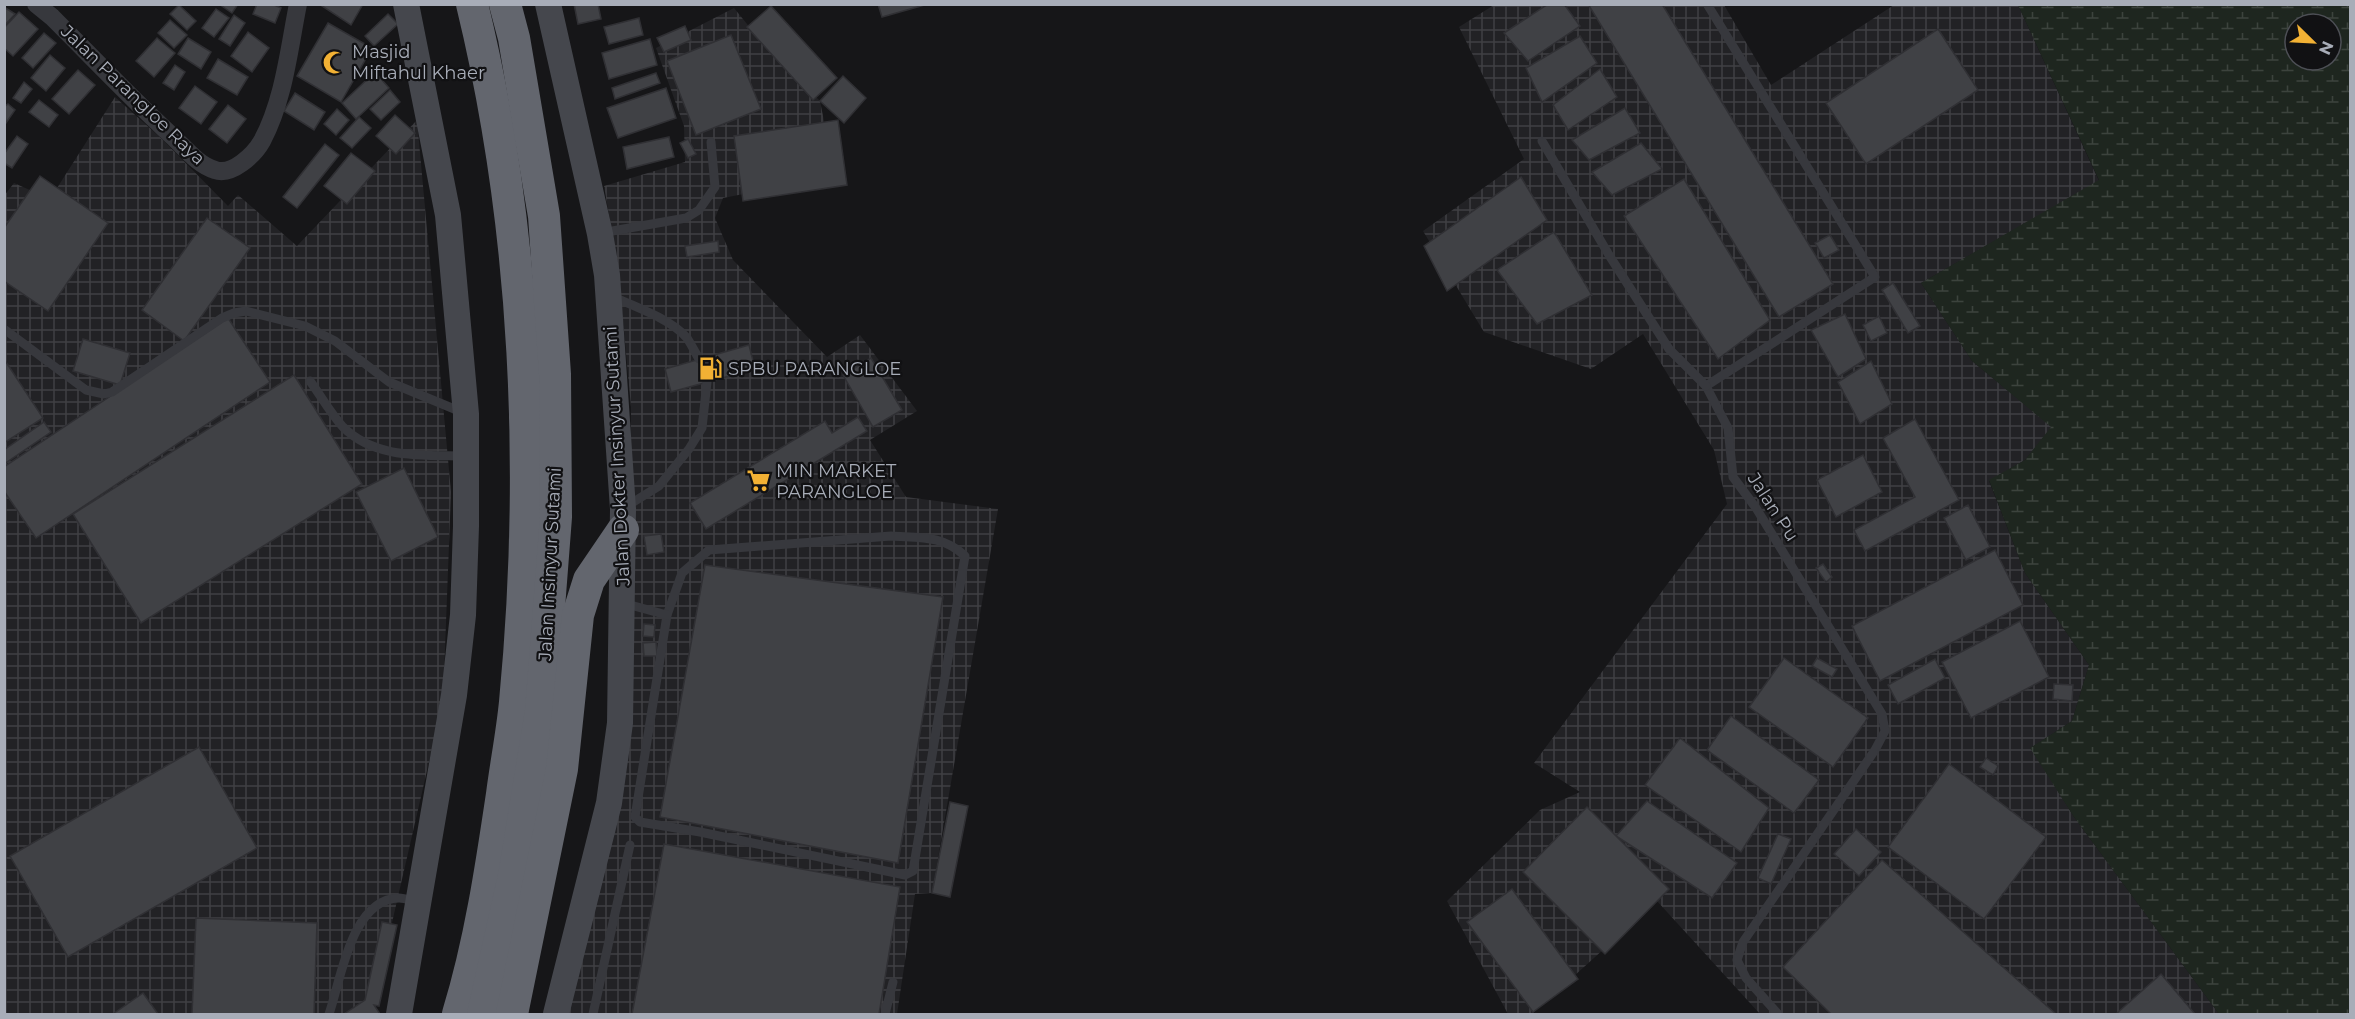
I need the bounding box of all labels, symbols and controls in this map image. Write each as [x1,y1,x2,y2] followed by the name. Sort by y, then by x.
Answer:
[2283,12,2343,72] north arrow
[56,20,210,170] street label: Jalan Parangloe Raya
[2315,38,2338,58] text: N
[352,41,485,84] place label: Masjid Miftahul Khaer
[321,49,347,75] mosque icon: Masjid Miftahul Khaer
[599,326,635,587] street label: Jalan Dokter Insinyur Sutami
[697,356,723,382] fuel station icon: SPBU PARANGLOE
[728,358,901,380] place label: SPBU PARANGLOE
[776,460,897,503] place label: MIN MARKET PARANGLOE
[534,467,566,662] street label: Jalan Insinyur Sutami
[745,468,771,494] supermarket icon: MIN MARKET PARANGLOE
[1742,468,1803,545] street label: Jalan Pu

